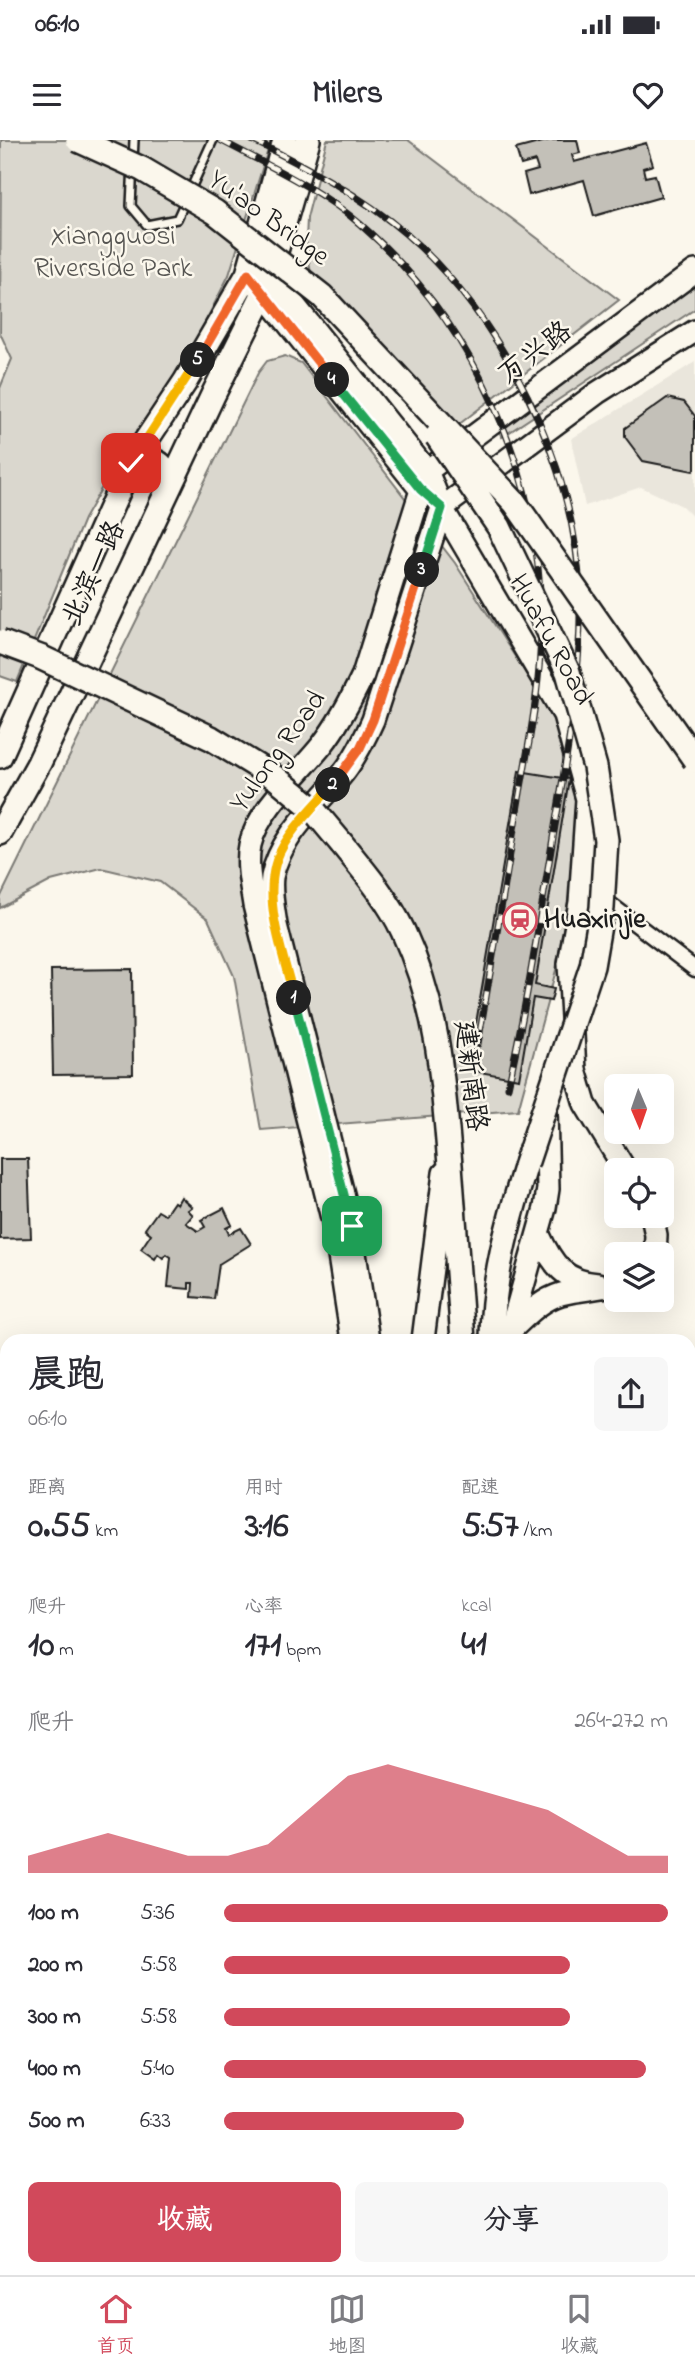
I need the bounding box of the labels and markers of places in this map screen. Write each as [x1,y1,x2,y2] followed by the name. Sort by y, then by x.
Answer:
[180,342,216,378] pin: 5
[314,362,350,398] pin: 4
[101,433,161,493] pin
[404,552,440,588] pin: 3
[316,768,350,802] pin: 2
[544,900,647,941] place label: Huaxinjie
[501,901,539,939] station icon: Huaxinjie
[276,980,312,1016] pin: 1
[322,1196,382,1256] pin

